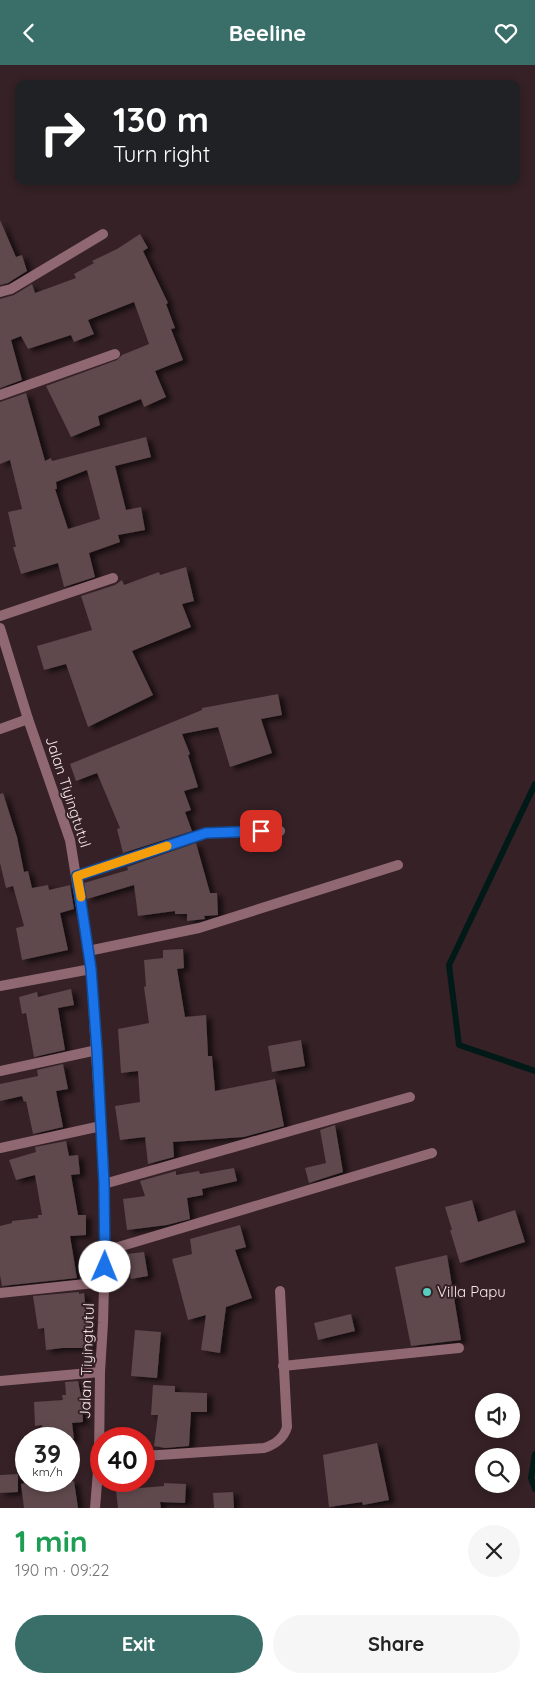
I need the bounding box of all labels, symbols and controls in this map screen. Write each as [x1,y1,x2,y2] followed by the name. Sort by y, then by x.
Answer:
[15,19,43,47] icon: back
[229,19,306,47] text: Beeline
[492,19,520,47] icon: heart
[113,97,209,141] text: 130 m
[30,100,95,165] icon: right
[113,140,210,168] text: Turn right
[42,734,95,850] street label: Jalan Tiyingtutul
[240,810,282,852] pin
[247,817,275,845] icon: arrive
[78,1240,130,1292] position arrow
[437,1282,506,1301] place label: Villa Papu
[421,1286,433,1298] marker: Villa Papu
[75,1303,98,1419] street label: Jalan Tiyingtutul
[475,1393,520,1493] map controls
[475,1393,520,1438] button: sound
[90,1427,155,1492] speed limit sign: 40
[34,1438,61,1469] text: 39
[475,1448,520,1493] button: search
[32,1464,63,1479] text: km/h
[15,1522,88,1560] text: 1 min
[468,1525,520,1577] button: close
[15,1560,109,1580] text: 190 m · 09:22
[15,1615,263,1673] button: Exit
[273,1615,520,1673] button: Share

